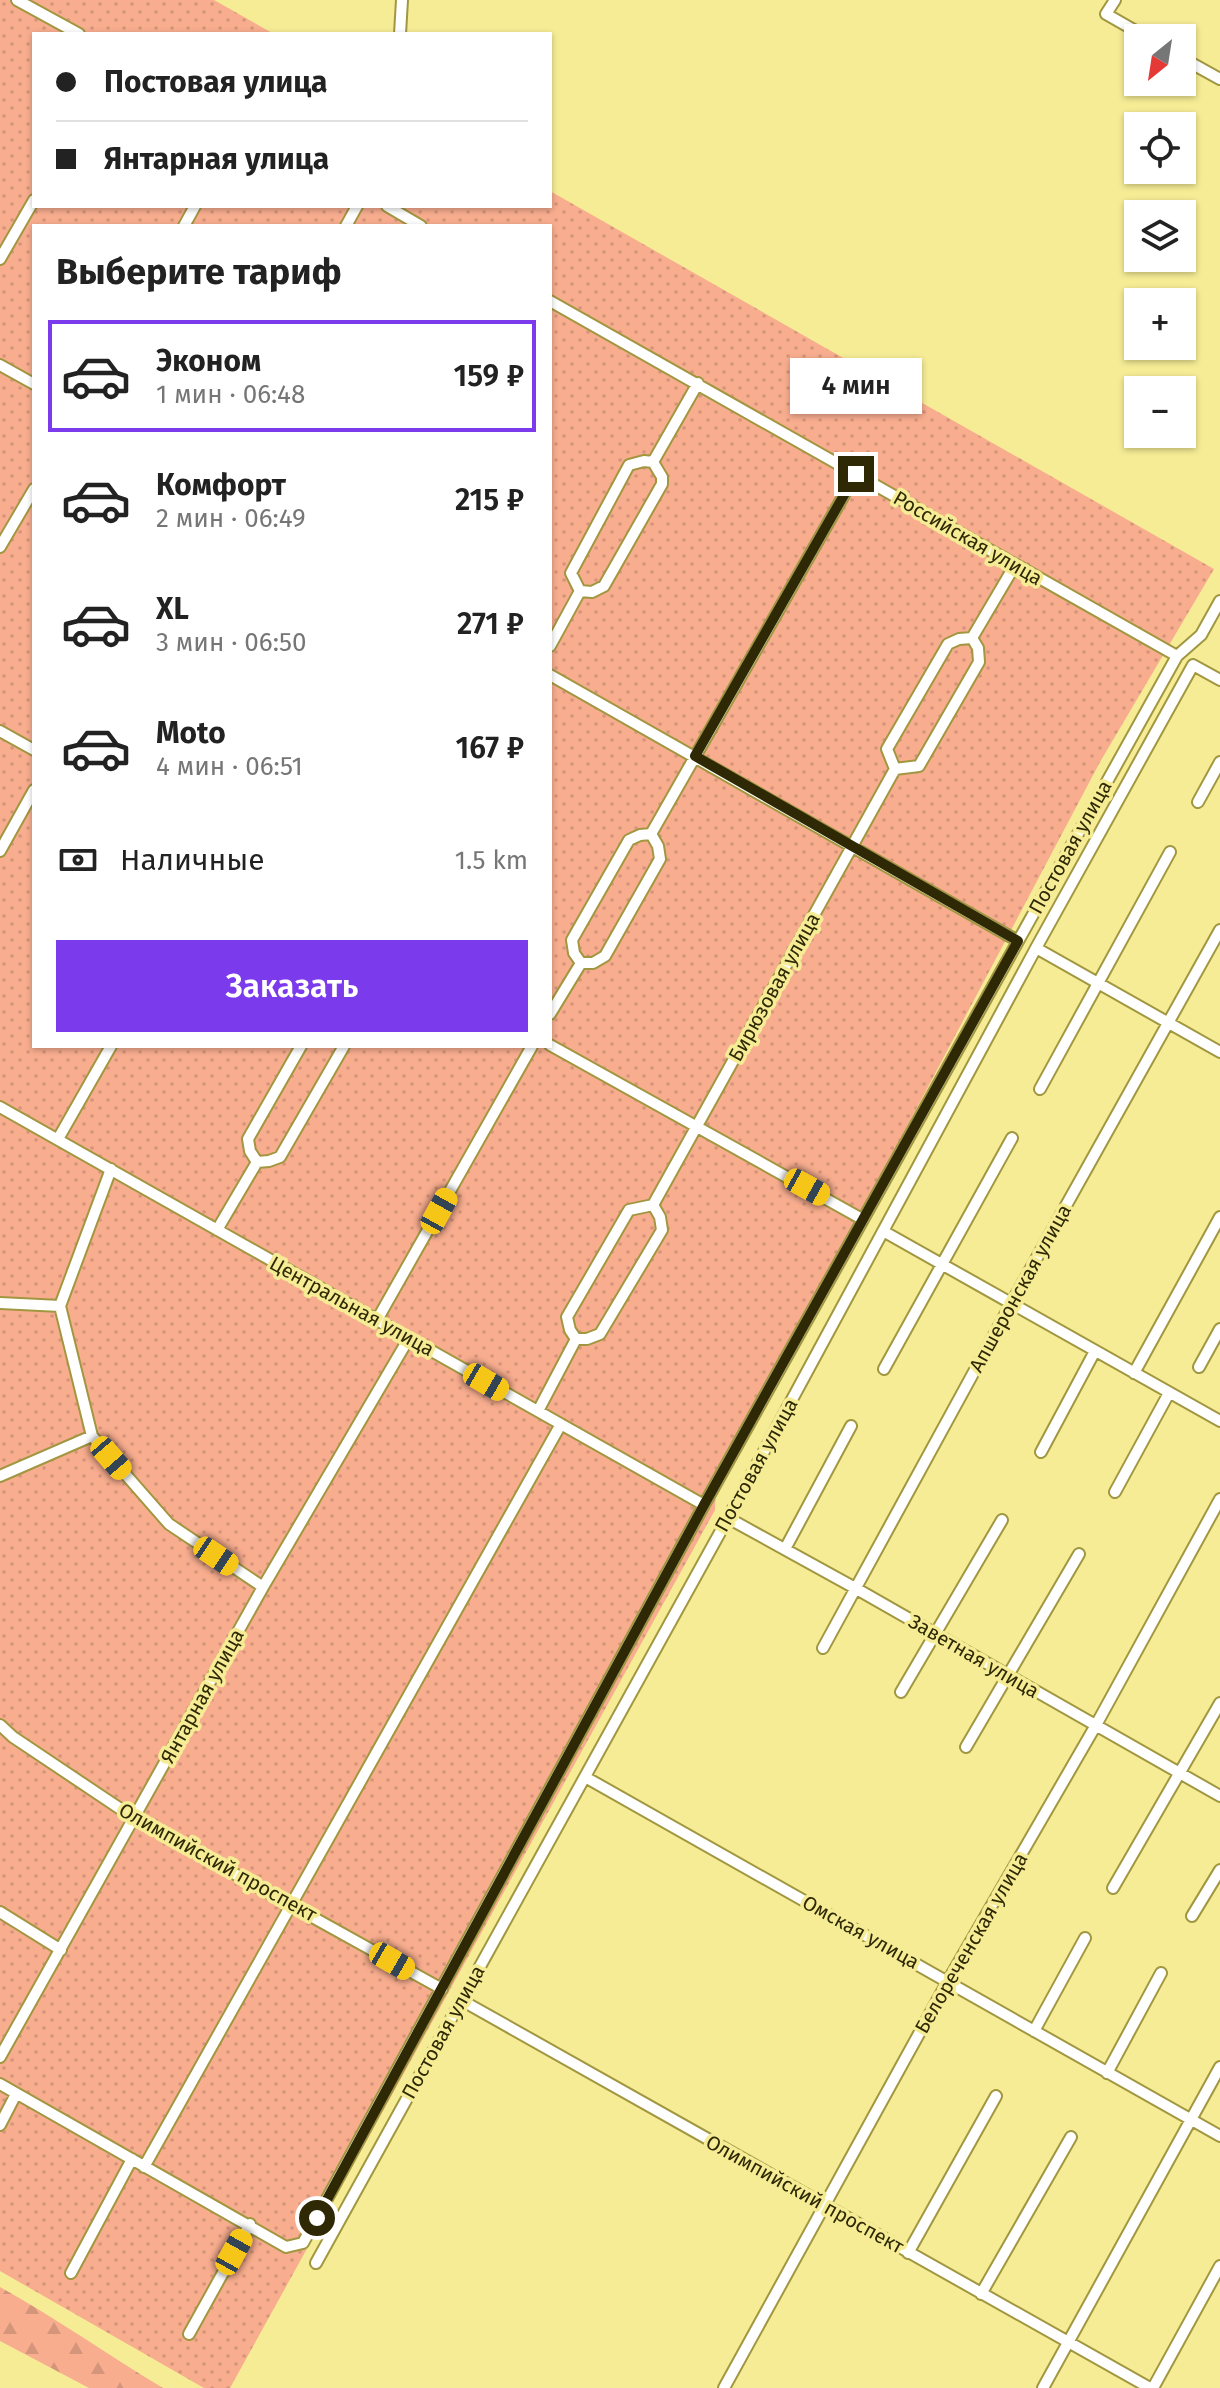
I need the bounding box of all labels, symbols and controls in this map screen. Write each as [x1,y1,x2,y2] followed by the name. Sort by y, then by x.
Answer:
[1124,24,1196,96] north arrow
[1124,24,1196,448] map controls
[104,64,328,100] text: Постовая улица
[1124,112,1196,184] button: locate
[104,141,329,177] text: Янтарная улица
[1124,200,1196,272] button: layers
[56,250,342,294] text: Выберите тариф
[1124,288,1196,360] button: +
[60,340,132,412] icon: car
[156,343,261,379] text: Эконом
[453,358,524,394] text: 159 ₽
[790,358,922,414] callout: 4 мин
[822,370,890,401] text: 4 мин
[1124,376,1196,448] button: −
[156,379,305,410] text: 1 мин · 06:48
[838,456,874,492] route end
[60,464,132,536] icon: car
[156,467,286,503] text: Комфорт
[455,482,524,518] text: 215 ₽
[889,486,1047,590] street label: Российская улица
[156,503,306,534] text: 2 мин · 06:49
[60,588,132,660] icon: car
[156,591,189,627] text: XL
[457,606,524,642] text: 271 ₽
[156,627,307,658] text: 3 мин · 06:50
[60,712,132,784] icon: car
[156,715,226,751] text: Moto
[456,730,524,766] text: 167 ₽
[156,751,303,782] text: 4 мин · 06:51
[1023,776,1117,918] street label: Постовая улица
[56,838,100,882] icon: cash
[120,842,265,878] text: Наличные
[455,845,528,876] text: 1.5 km
[723,908,825,1066] street label: Бирюзовая улица
[56,940,528,1032] button: Заказать
[780,1165,834,1209] car
[417,1184,461,1238] car
[964,1200,1076,1376] street label: Апшеронская улица
[266,1251,438,1361] street label: Центральная улица
[459,1360,513,1404] car
[709,1394,803,1536] street label: Постовая улица
[86,1432,136,1484] car
[189,1533,243,1579] car
[904,1609,1044,1703] street label: Заветная улица
[155,1625,249,1767] street label: Янтарная улица
[115,1798,322,1927] street label: Олимпийский проспект
[909,1848,1033,2038] street label: Белореченская улица
[798,1890,924,1974] street label: Омская улица
[365,1939,419,1983] car
[396,1961,490,2103] street label: Постовая улица
[702,2130,909,2259] street label: Олимпийский проспект
[299,2200,335,2236] route start
[212,2225,256,2279] car

